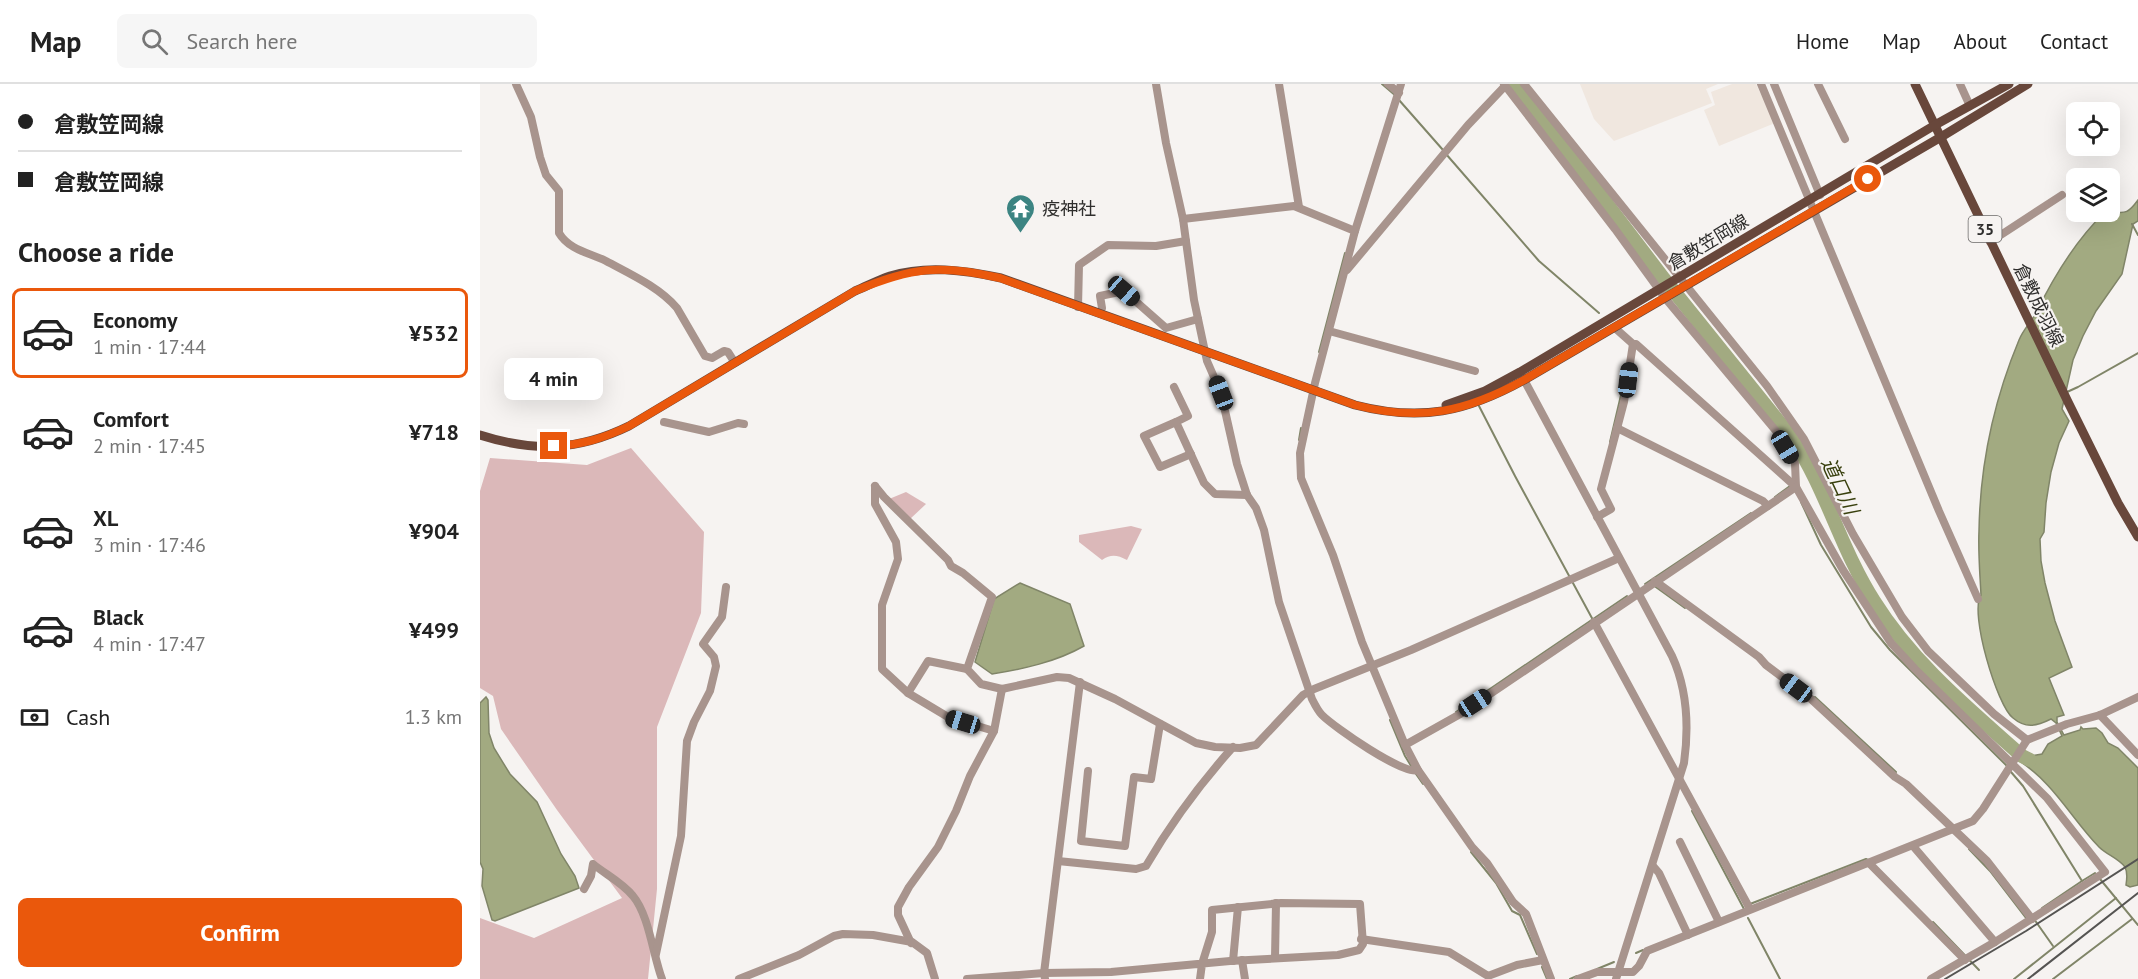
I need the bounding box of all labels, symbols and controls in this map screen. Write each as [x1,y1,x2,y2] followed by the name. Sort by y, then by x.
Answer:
[117,14,537,68] search box
[30,23,81,60] text: Map
[138,25,171,58] icon: search
[186,27,297,55] text: Search here
[1796,28,1849,55] text: Home
[1882,28,1921,55] text: Map
[1954,28,2007,55] text: About
[2040,28,2108,55] text: Contact
[2066,102,2120,222] map controls
[2066,102,2120,156] button: locate
[54,110,164,138] text: 倉敷笠岡線
[1854,165,1881,192] route start
[54,168,164,196] text: 倉敷笠岡線
[2066,168,2120,222] button: layers
[1005,192,1037,234] temple icon: 疫神社
[1042,197,1096,220] place label: 疫神社
[1664,209,1752,275] street label: 倉敷笠岡線
[1968,216,2002,242] road number: 35
[18,235,174,269] text: Choose a ride
[2009,260,2069,350] street label: 倉敷成羽線
[1105,272,1143,310] car
[21,306,75,360] icon: car
[93,306,177,334] text: Economy
[409,319,459,347] text: ¥532
[93,334,206,360] text: 1 min · 17:44
[505,359,604,401] callout: 4 min
[1617,361,1639,399] car
[529,366,578,392] text: 4 min
[1206,373,1236,413] car
[21,405,75,459] icon: car
[93,405,169,433] text: Comfort
[409,418,459,446] text: ¥718
[1768,427,1802,467] car
[540,432,567,459] route end
[93,433,206,459] text: 2 min · 17:45
[1816,453,1865,520] water label: 道口川
[21,504,75,558] icon: car
[93,504,118,532] text: XL
[409,517,459,545] text: ¥904
[93,532,206,558] text: 3 min · 17:46
[21,603,75,657] icon: car
[93,603,144,631] text: Black
[409,616,459,644] text: ¥499
[93,631,206,657] text: 4 min · 17:47
[1776,670,1816,706] car
[1455,686,1495,720] car
[18,701,51,734] icon: cash
[66,703,110,731] text: Cash
[405,704,462,730] text: 1.3 km
[943,708,983,736] car
[18,898,462,967] button: Confirm

